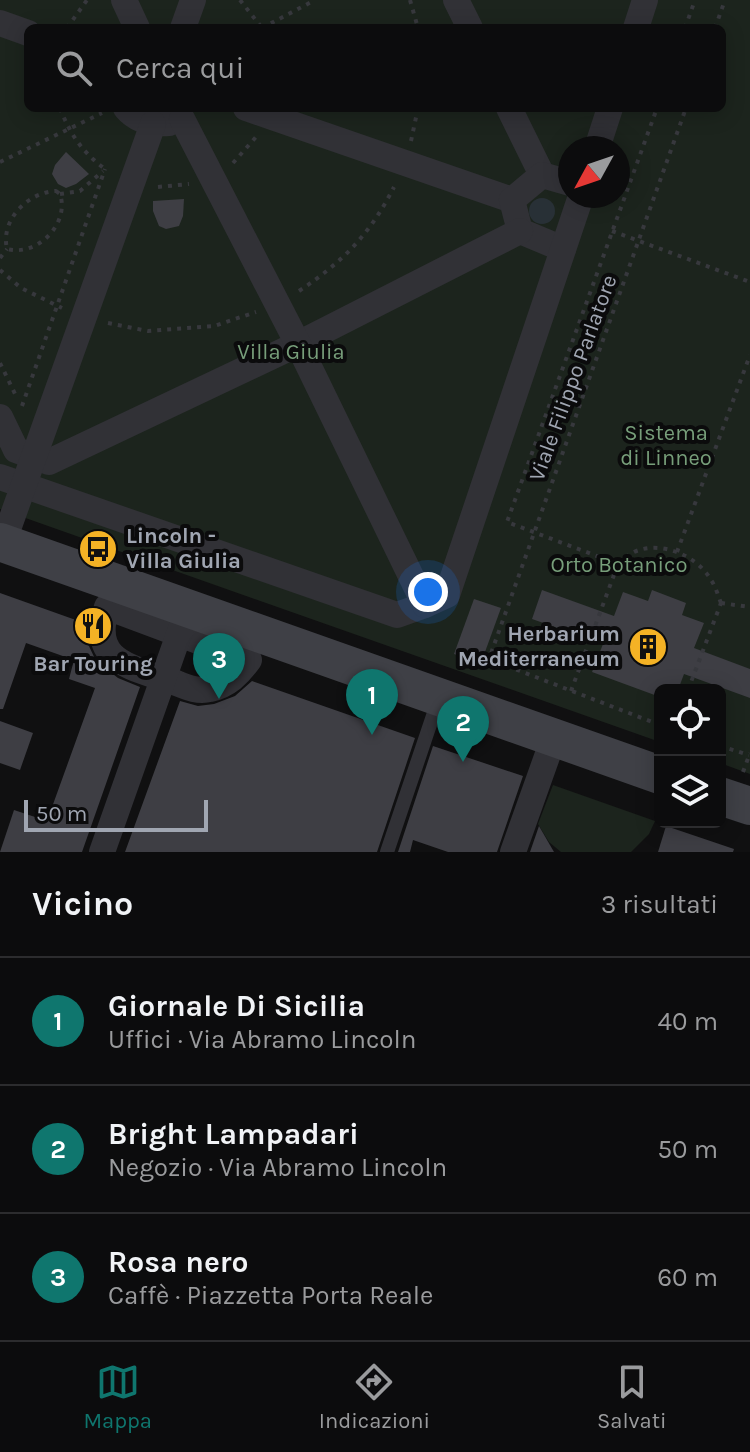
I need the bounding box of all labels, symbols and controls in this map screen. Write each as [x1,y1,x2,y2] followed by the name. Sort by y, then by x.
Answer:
[24,24,726,112] search box
[52,46,96,90] icon: search
[116,50,244,86] text: Cerca qui
[558,136,630,208] north arrow
[524,271,622,485] street label: Viale Filippo Parlatore
[237,339,345,365] park label: Villa Giulia
[620,420,712,471] park label: Sistema di Linneo
[126,523,241,574] place label: Lincoln - Villa Giulia
[77,528,119,570] bus stop icon: Lincoln - Villa Giulia
[551,552,687,578] park label: Orto Botanico
[408,572,448,612] your location
[72,605,114,647] restaurant icon: Bar Touring
[458,621,620,672] place label: Herbarium Mediterraneum
[627,626,669,668] building icon: Herbarium Mediterraneum
[193,633,245,699] pin: 3
[33,651,153,677] place label: Bar Touring
[346,669,398,735] pin: 1
[654,684,726,828] map controls
[654,684,726,756] button: locate
[437,696,489,762] pin: 2
[654,756,726,828] button: layers
[24,796,208,832] scale bar
[36,801,87,827] text: 50 m
[32,884,133,924] text: Vicino
[601,889,718,920] text: 3 risultati
[108,988,365,1024] text: Giornale Di Sicilia
[53,1006,63,1037] text: 1
[658,1006,718,1037] text: 40 m
[108,1024,417,1055] text: Uffici · Via Abramo Lincoln
[108,1116,359,1152] text: Bright Lampadari
[50,1134,66,1165] text: 2
[657,1134,718,1165] text: 50 m
[108,1152,447,1183] text: Negozio · Via Abramo Lincoln
[108,1244,249,1280] text: Rosa nero
[50,1262,66,1293] text: 3
[657,1262,718,1293] text: 60 m
[108,1280,433,1311] text: Caffè · Piazzetta Porta Reale
[83,1360,152,1434] tab: Mappa
[319,1360,430,1434] tab: Indicazioni
[597,1360,667,1434] tab: Salvati

